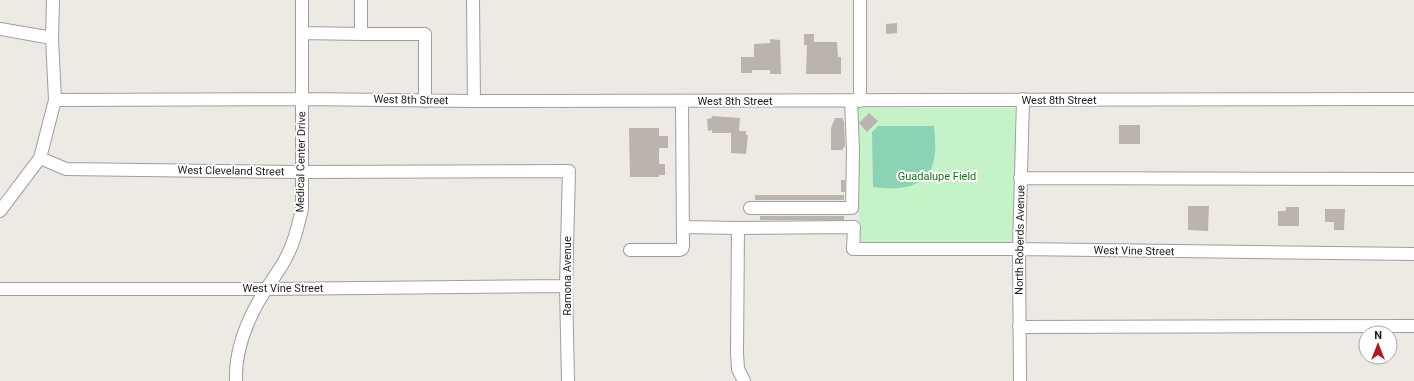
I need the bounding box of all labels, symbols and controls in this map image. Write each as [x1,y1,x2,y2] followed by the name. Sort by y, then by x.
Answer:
[373,93,449,107] street label: West 8th Street
[1021,94,1097,107] street label: West 8th Street
[697,95,773,108] street label: West 8th Street
[294,111,308,213] street label: Medical Center Drive
[177,164,285,178] street label: West Cleveland Street
[898,170,976,183] park label: Guadalupe Field
[1013,185,1027,295] street label: North Roberds Avenue
[561,236,574,316] street label: Ramona Avenue
[1094,244,1175,258] street label: West Vine Street
[243,282,324,295] street label: West Vine Street
[1358,325,1398,365] north arrow
[1374,329,1382,342] text: N

